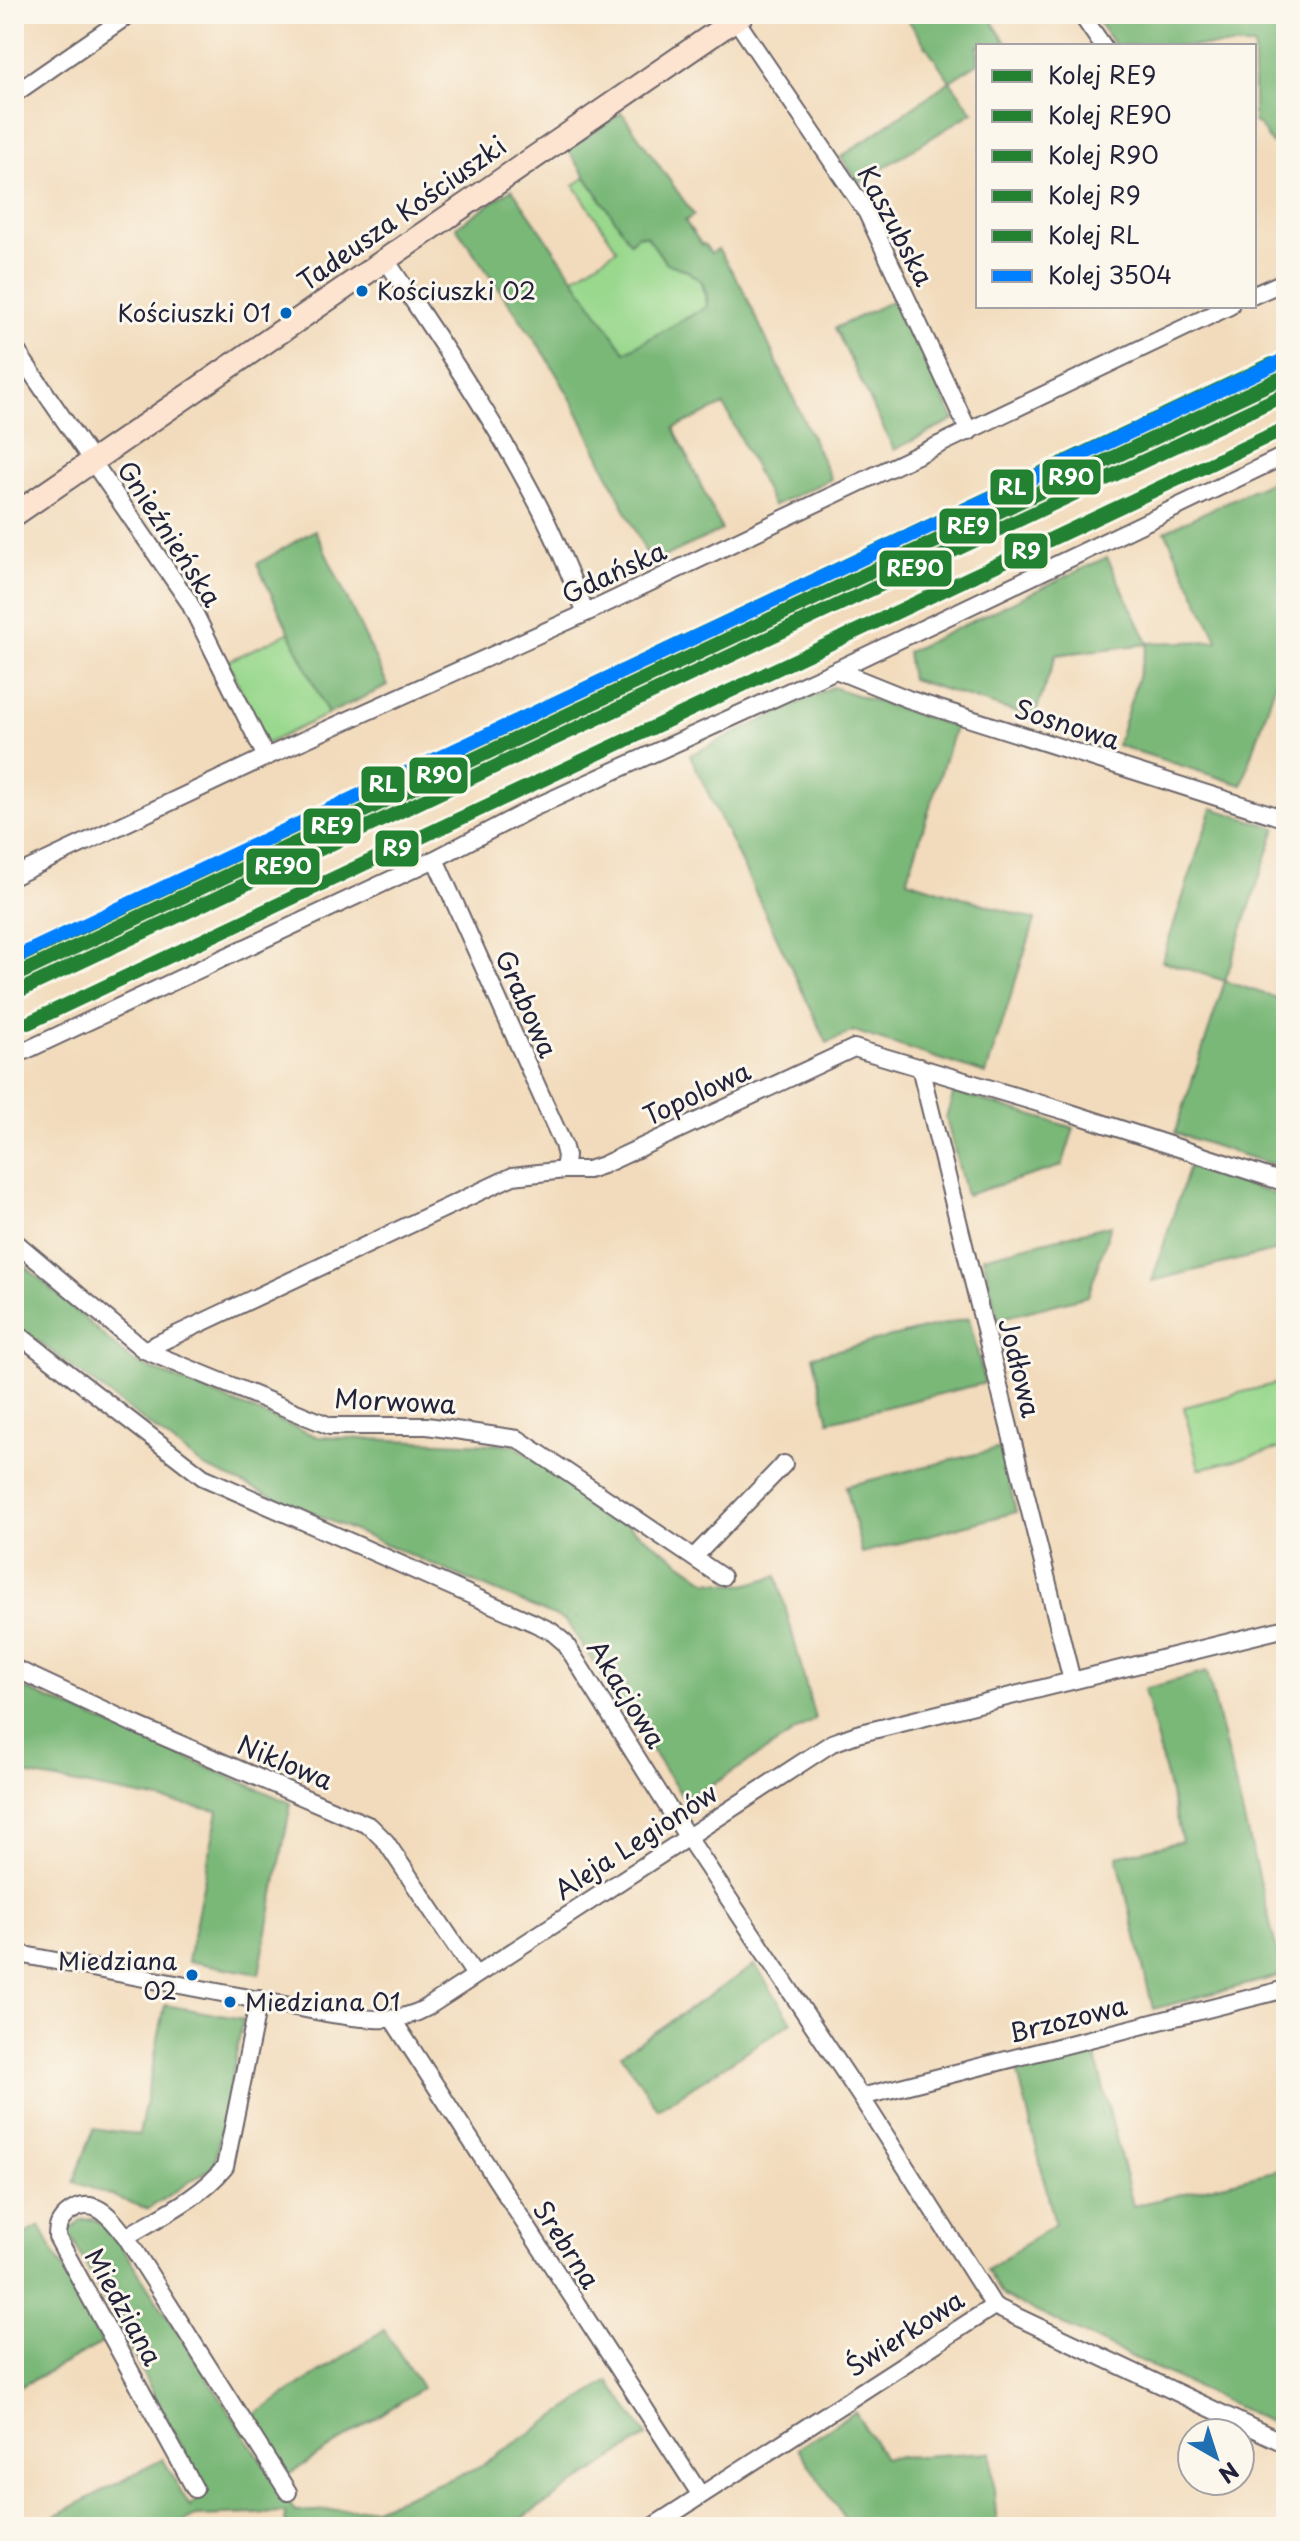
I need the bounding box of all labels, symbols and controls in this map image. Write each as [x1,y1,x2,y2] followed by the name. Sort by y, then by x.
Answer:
[976,44,1256,308] legend
[1048,56,1156,92] text: Kolej RE9
[1048,96,1172,132] text: Kolej RE90
[289,126,514,300] street label: Tadeusza Kościuszki
[1048,136,1159,172] text: Kolej R90
[848,158,945,293] street label: Kaszubska
[1048,176,1141,212] text: Kolej R9
[1048,216,1140,252] text: Kolej RL
[1048,256,1172,292] text: Kolej 3504
[377,272,536,308] place label: Kościuszki 02
[354,283,370,299] marker: Kościuszki 02
[117,294,271,330] place label: Kościuszki 01
[278,305,294,321] marker: Kościuszki 01
[108,452,233,615] street label: Gnieźnieńska
[1041,458,1102,496] line badge: R90
[1048,459,1094,492] text: R90
[989,468,1035,506] line badge: RL
[997,469,1027,502] text: RL
[938,507,998,545] line badge: RE9
[946,508,990,541] text: RE9
[555,530,673,613] street label: Gdańska
[1003,532,1049,570] line badge: R9
[1011,533,1041,566] text: R9
[878,549,953,588] line badge: RE90
[886,550,944,583] text: RE90
[1010,688,1126,759] street label: Sosnowa
[408,756,469,795] line badge: R90
[416,757,462,790] text: R90
[360,765,406,804] line badge: RL
[368,766,398,799] text: RL
[302,807,362,845] line badge: RE9
[310,808,354,841] text: RE9
[374,829,420,868] line badge: R9
[382,830,412,863] text: R9
[245,847,321,886] line badge: RE90
[254,848,312,881] text: RE90
[486,943,569,1064] street label: Grabowa
[636,1050,757,1134] street label: Topolowa
[989,1314,1052,1422] street label: Jodłowa
[333,1378,458,1423] street label: Morwowa
[578,1631,677,1756] street label: Akacjowa
[232,1724,340,1800] street label: Niklowa
[546,1773,725,1908] street label: Aleja Legionów
[58,1942,177,2008] place label: Miedziana 02
[184,1967,200,1983] marker: Miedziana 02
[245,1983,401,2019] place label: Miedziana 01
[1004,1985,1132,2052] street label: Brzozowa
[222,1994,238,2010] marker: Miedziana 01
[524,2192,611,2297] street label: Srebrna
[76,2240,173,2373] street label: Miedziana
[837,2279,972,2386] street label: Świerkowa
[1176,2417,1256,2497] north arrow
[1212,2455,1247,2492] text: N

